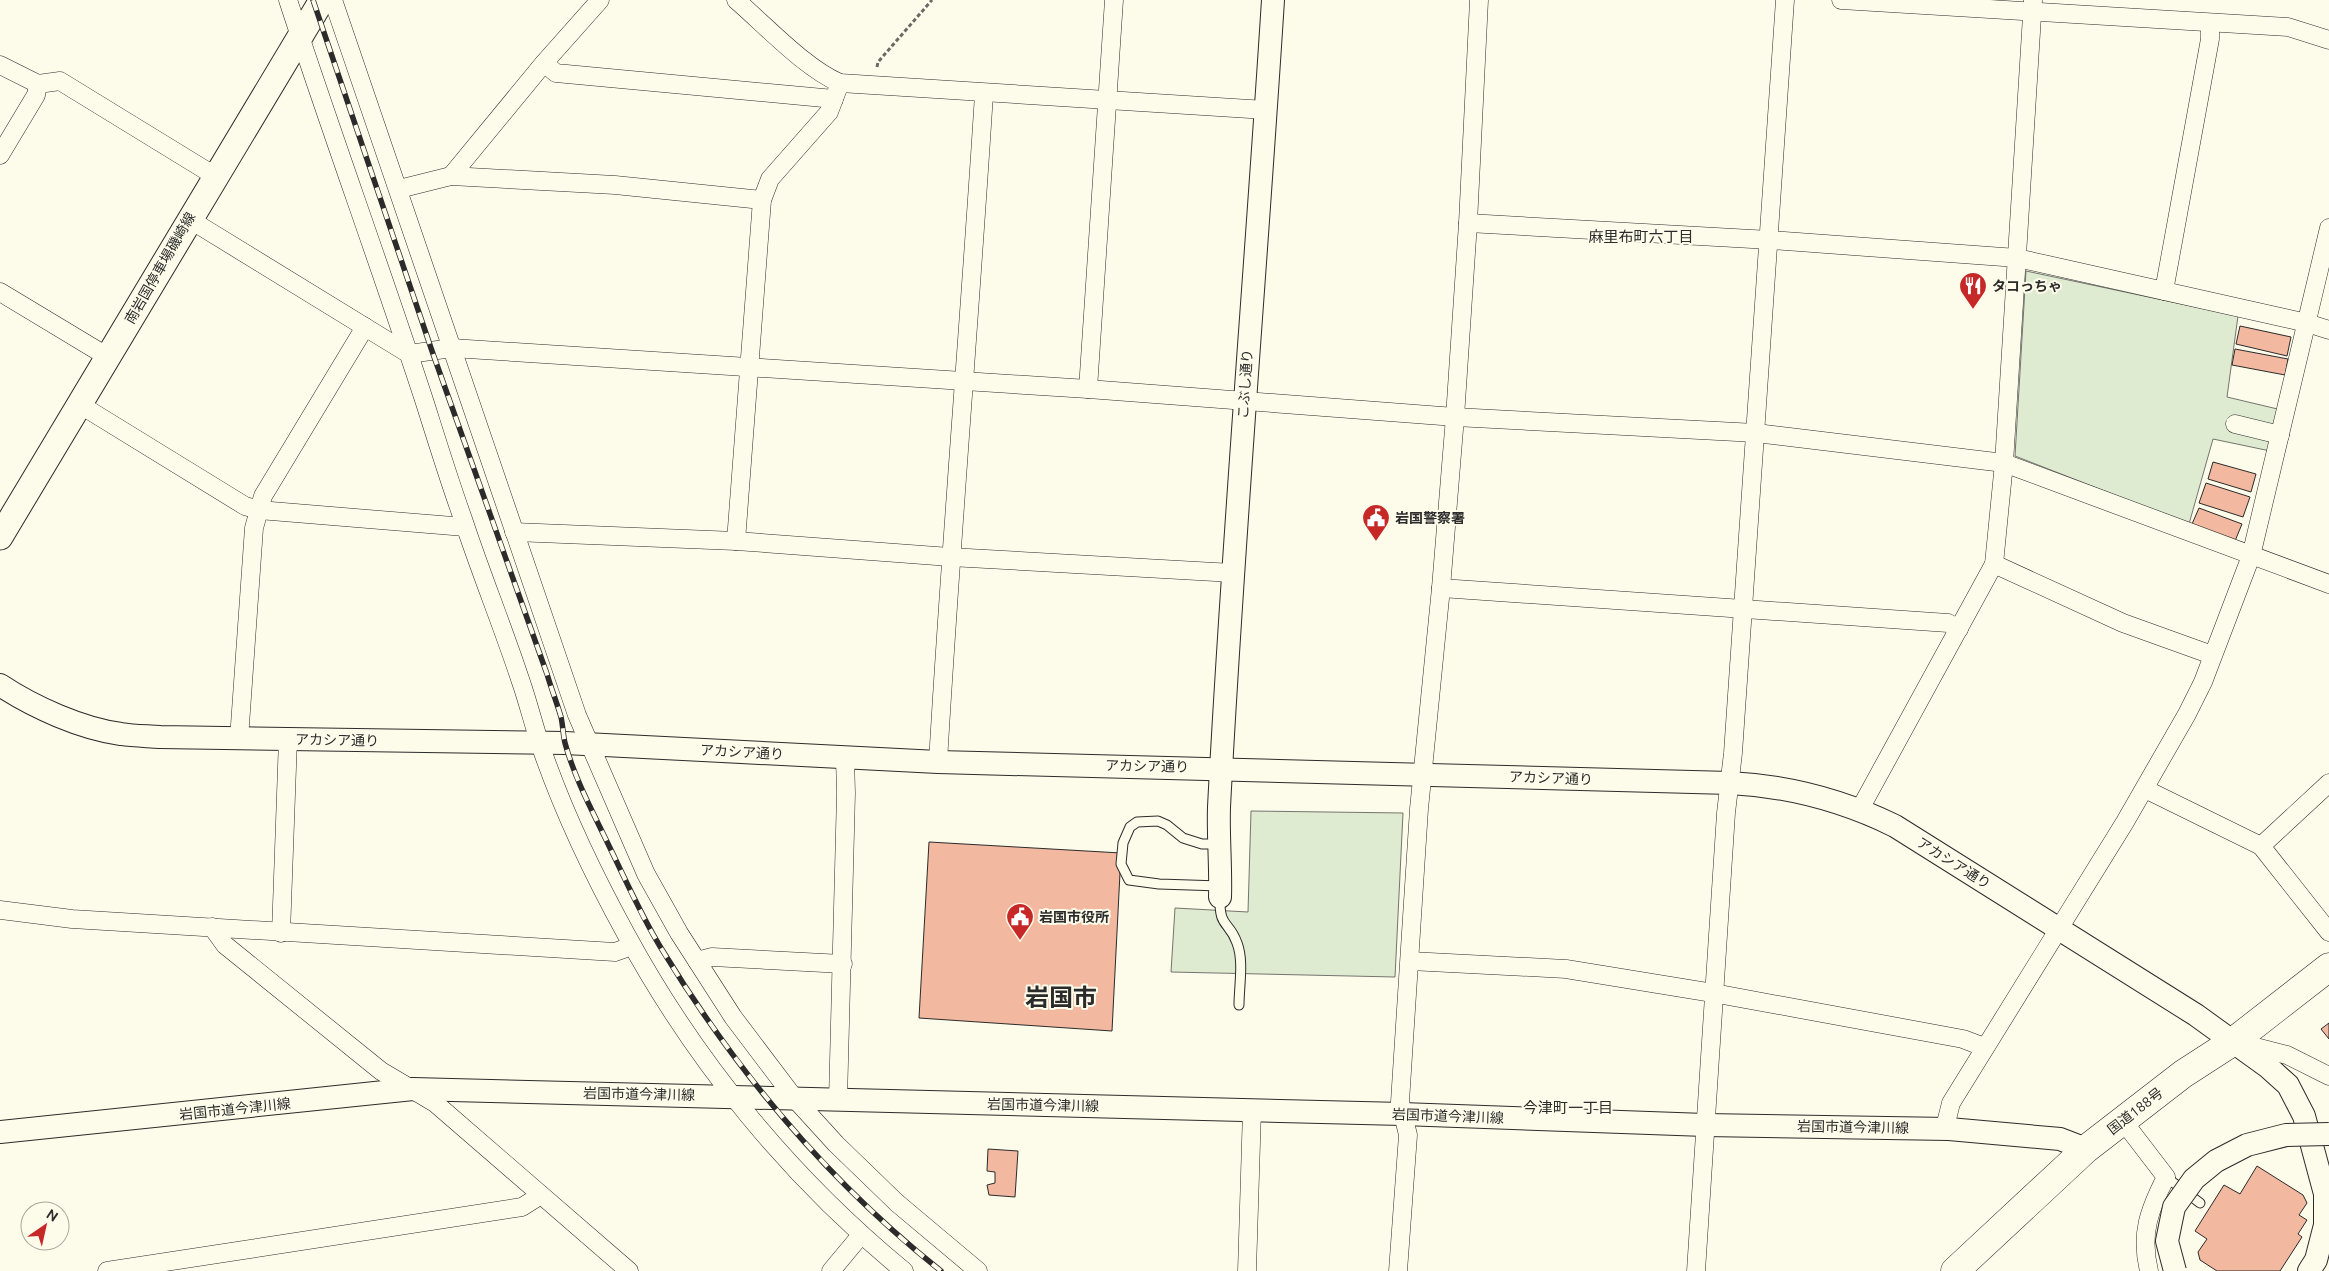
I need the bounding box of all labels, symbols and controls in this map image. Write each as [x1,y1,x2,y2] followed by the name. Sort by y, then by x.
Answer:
[122,209,198,327] street label: 南岩国停車場磯崎線
[1588,228,1694,245] district label: 麻里布町六丁目
[1958,271,1988,310] restaurant icon: タコっちゃ
[1992,278,2062,294] place label: タコっちゃ
[1235,349,1255,419] street label: こぶし通り
[1361,503,1391,542] public building icon: 岩国警察署
[1395,510,1465,526] place label: 岩国警察署
[295,731,379,749] street label: アカシア通り
[700,742,784,762] street label: アカシア通り
[1105,757,1189,775] street label: アカシア通り
[1509,769,1593,787] street label: アカシア通り
[1914,834,1994,892] street label: アカシア通り
[1005,902,1035,941] public building icon: 岩国市役所
[1039,909,1109,925] place label: 岩国市役所
[1025,984,1097,1011] district label: 岩国市
[2104,1084,2166,1138] street label: 国道188号
[583,1085,695,1103] street label: 岩国市道今津川線
[178,1095,292,1123] street label: 岩国市道今津川線
[987,1096,1099,1114] street label: 岩国市道今津川線
[1523,1099,1613,1116] district label: 今津町一丁目
[1392,1106,1504,1126] street label: 岩国市道今津川線
[1797,1118,1909,1136] street label: 岩国市道今津川線
[20,1201,70,1251] north arrow
[43,1206,61,1225] text: N

